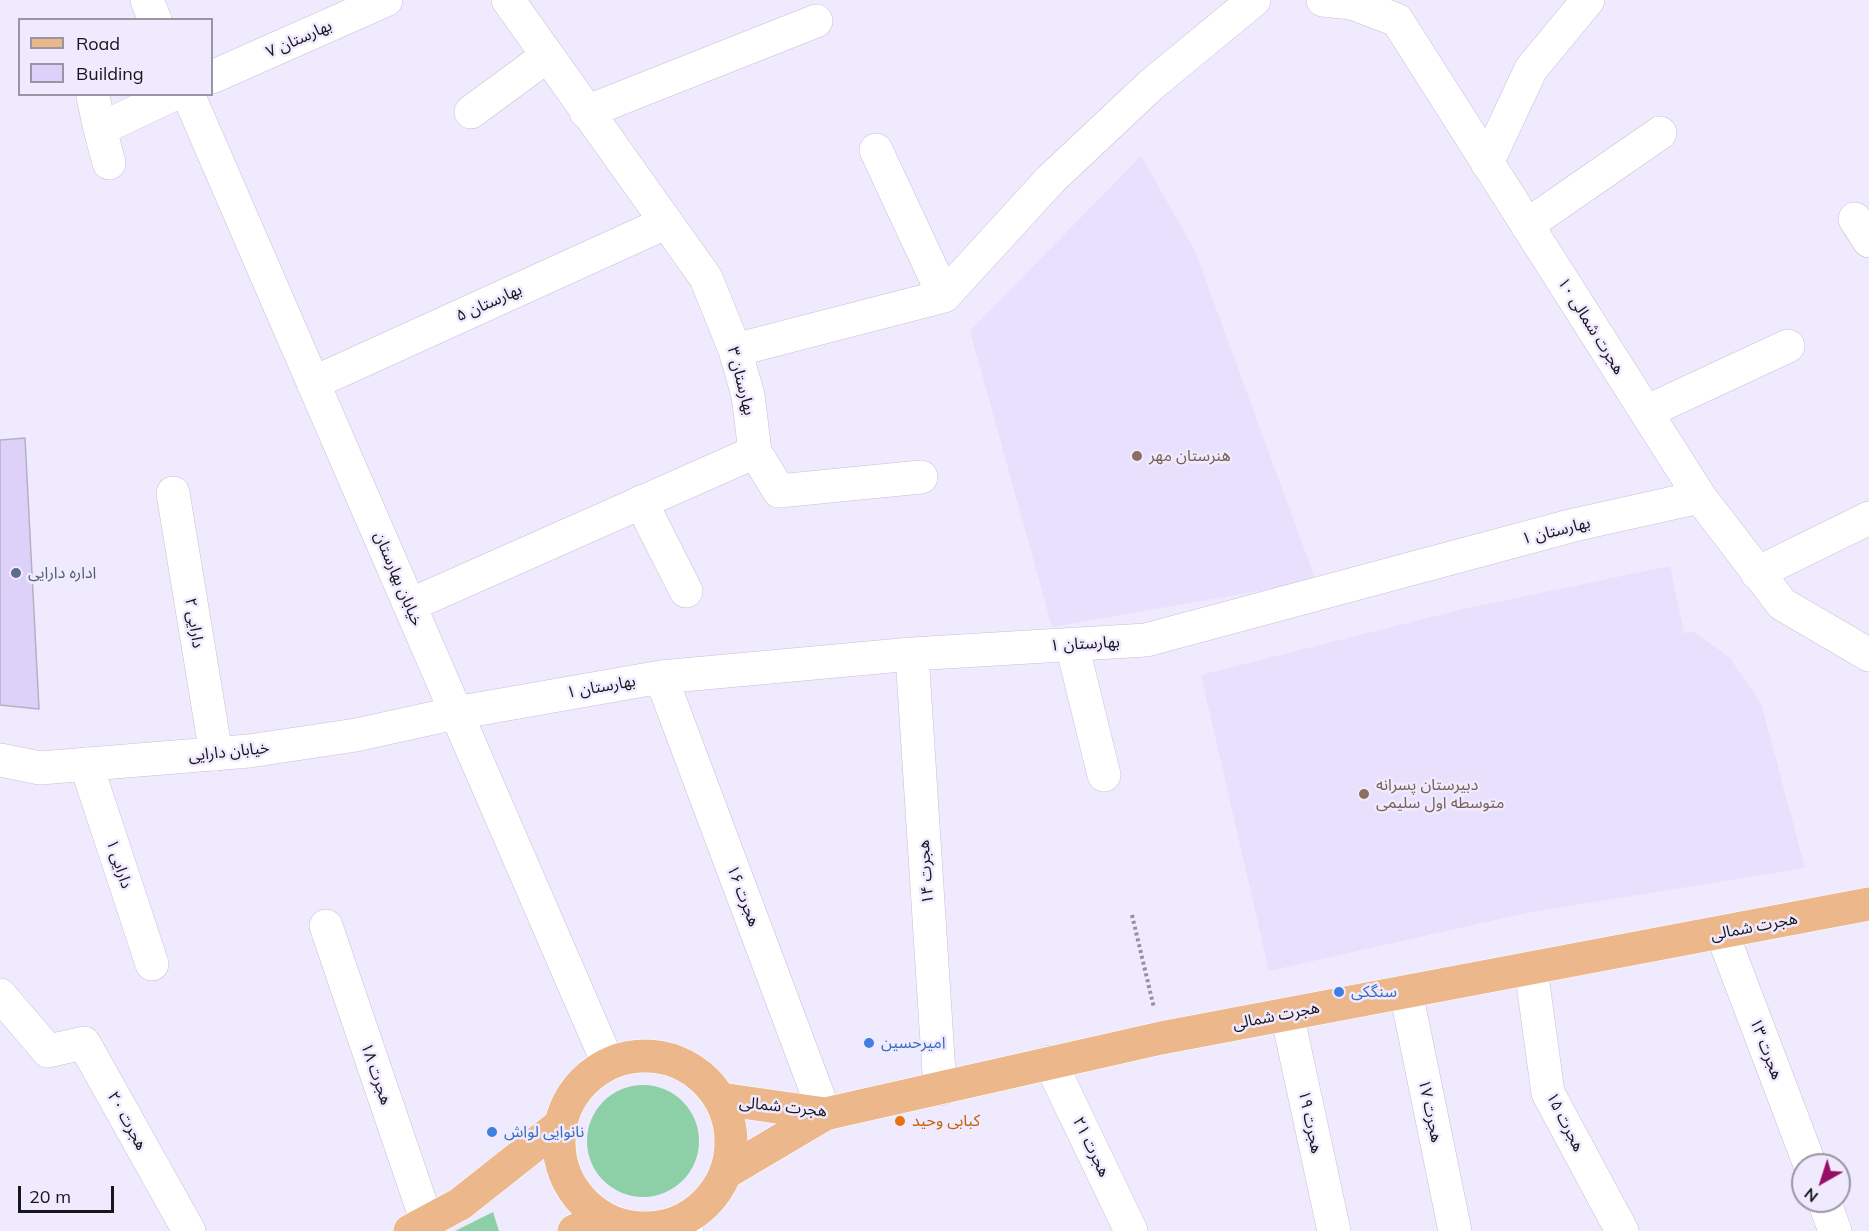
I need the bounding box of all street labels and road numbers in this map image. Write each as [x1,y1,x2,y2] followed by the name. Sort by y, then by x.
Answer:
[263,16,335,62] street label: بهارستان ۷
[1554,274,1628,378] street label: هجرت شمالی ۱۰
[453,280,525,326] street label: بهارستان ۵
[723,345,759,417] street label: بهارستان ۳
[1520,513,1592,549] street label: بهارستان ۱
[369,529,427,629] street label: خیابان بهارستان
[181,597,207,649] street label: دارایی ۲
[1050,633,1120,655] street label: بهارستان ۱
[565,671,637,703] street label: بهارستان ۱
[188,738,270,766] street label: خیابان دارایی
[102,837,136,891] street label: دارایی ۱
[914,839,938,905] street label: هجرت ۱۴
[723,863,763,929] street label: هجرت ۱۶
[1709,909,1799,945] street label: هجرت شمالی
[1231,998,1321,1034] street label: هجرت شمالی
[1746,1016,1786,1082] street label: هجرت ۱۳
[356,1041,396,1107] street label: هجرت ۱۸
[1414,1078,1446,1144] street label: هجرت ۱۷
[103,1088,151,1154] street label: هجرت ۲۰
[1294,1089,1326,1155] street label: هجرت ۱۹
[1542,1089,1588,1155] street label: هجرت ۱۵
[738,1093,828,1121] street label: هجرت شمالی
[1068,1114,1114,1180] street label: هجرت ۲۱

